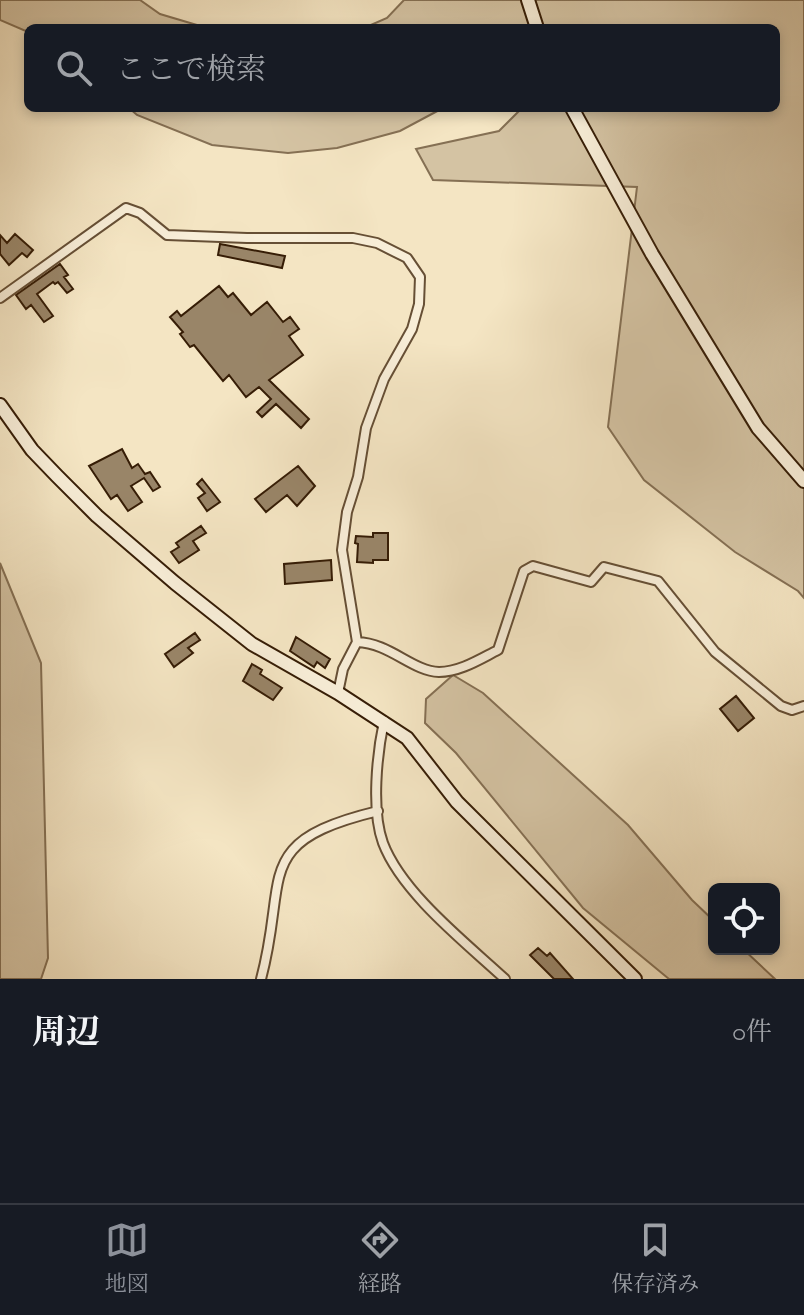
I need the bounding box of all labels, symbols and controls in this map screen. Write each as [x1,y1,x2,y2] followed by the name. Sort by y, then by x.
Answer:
[24,24,780,112] search box
[52,46,96,90] icon: search
[116,50,266,93] text: ここで検索
[708,883,780,955] map controls
[708,883,780,955] button: locate
[32,1010,100,1059] text: 周辺
[732,1015,772,1052] text: 0件
[105,1218,149,1302] tab: 地図
[358,1218,402,1302] tab: 経路
[611,1218,699,1302] tab: 保存済み

